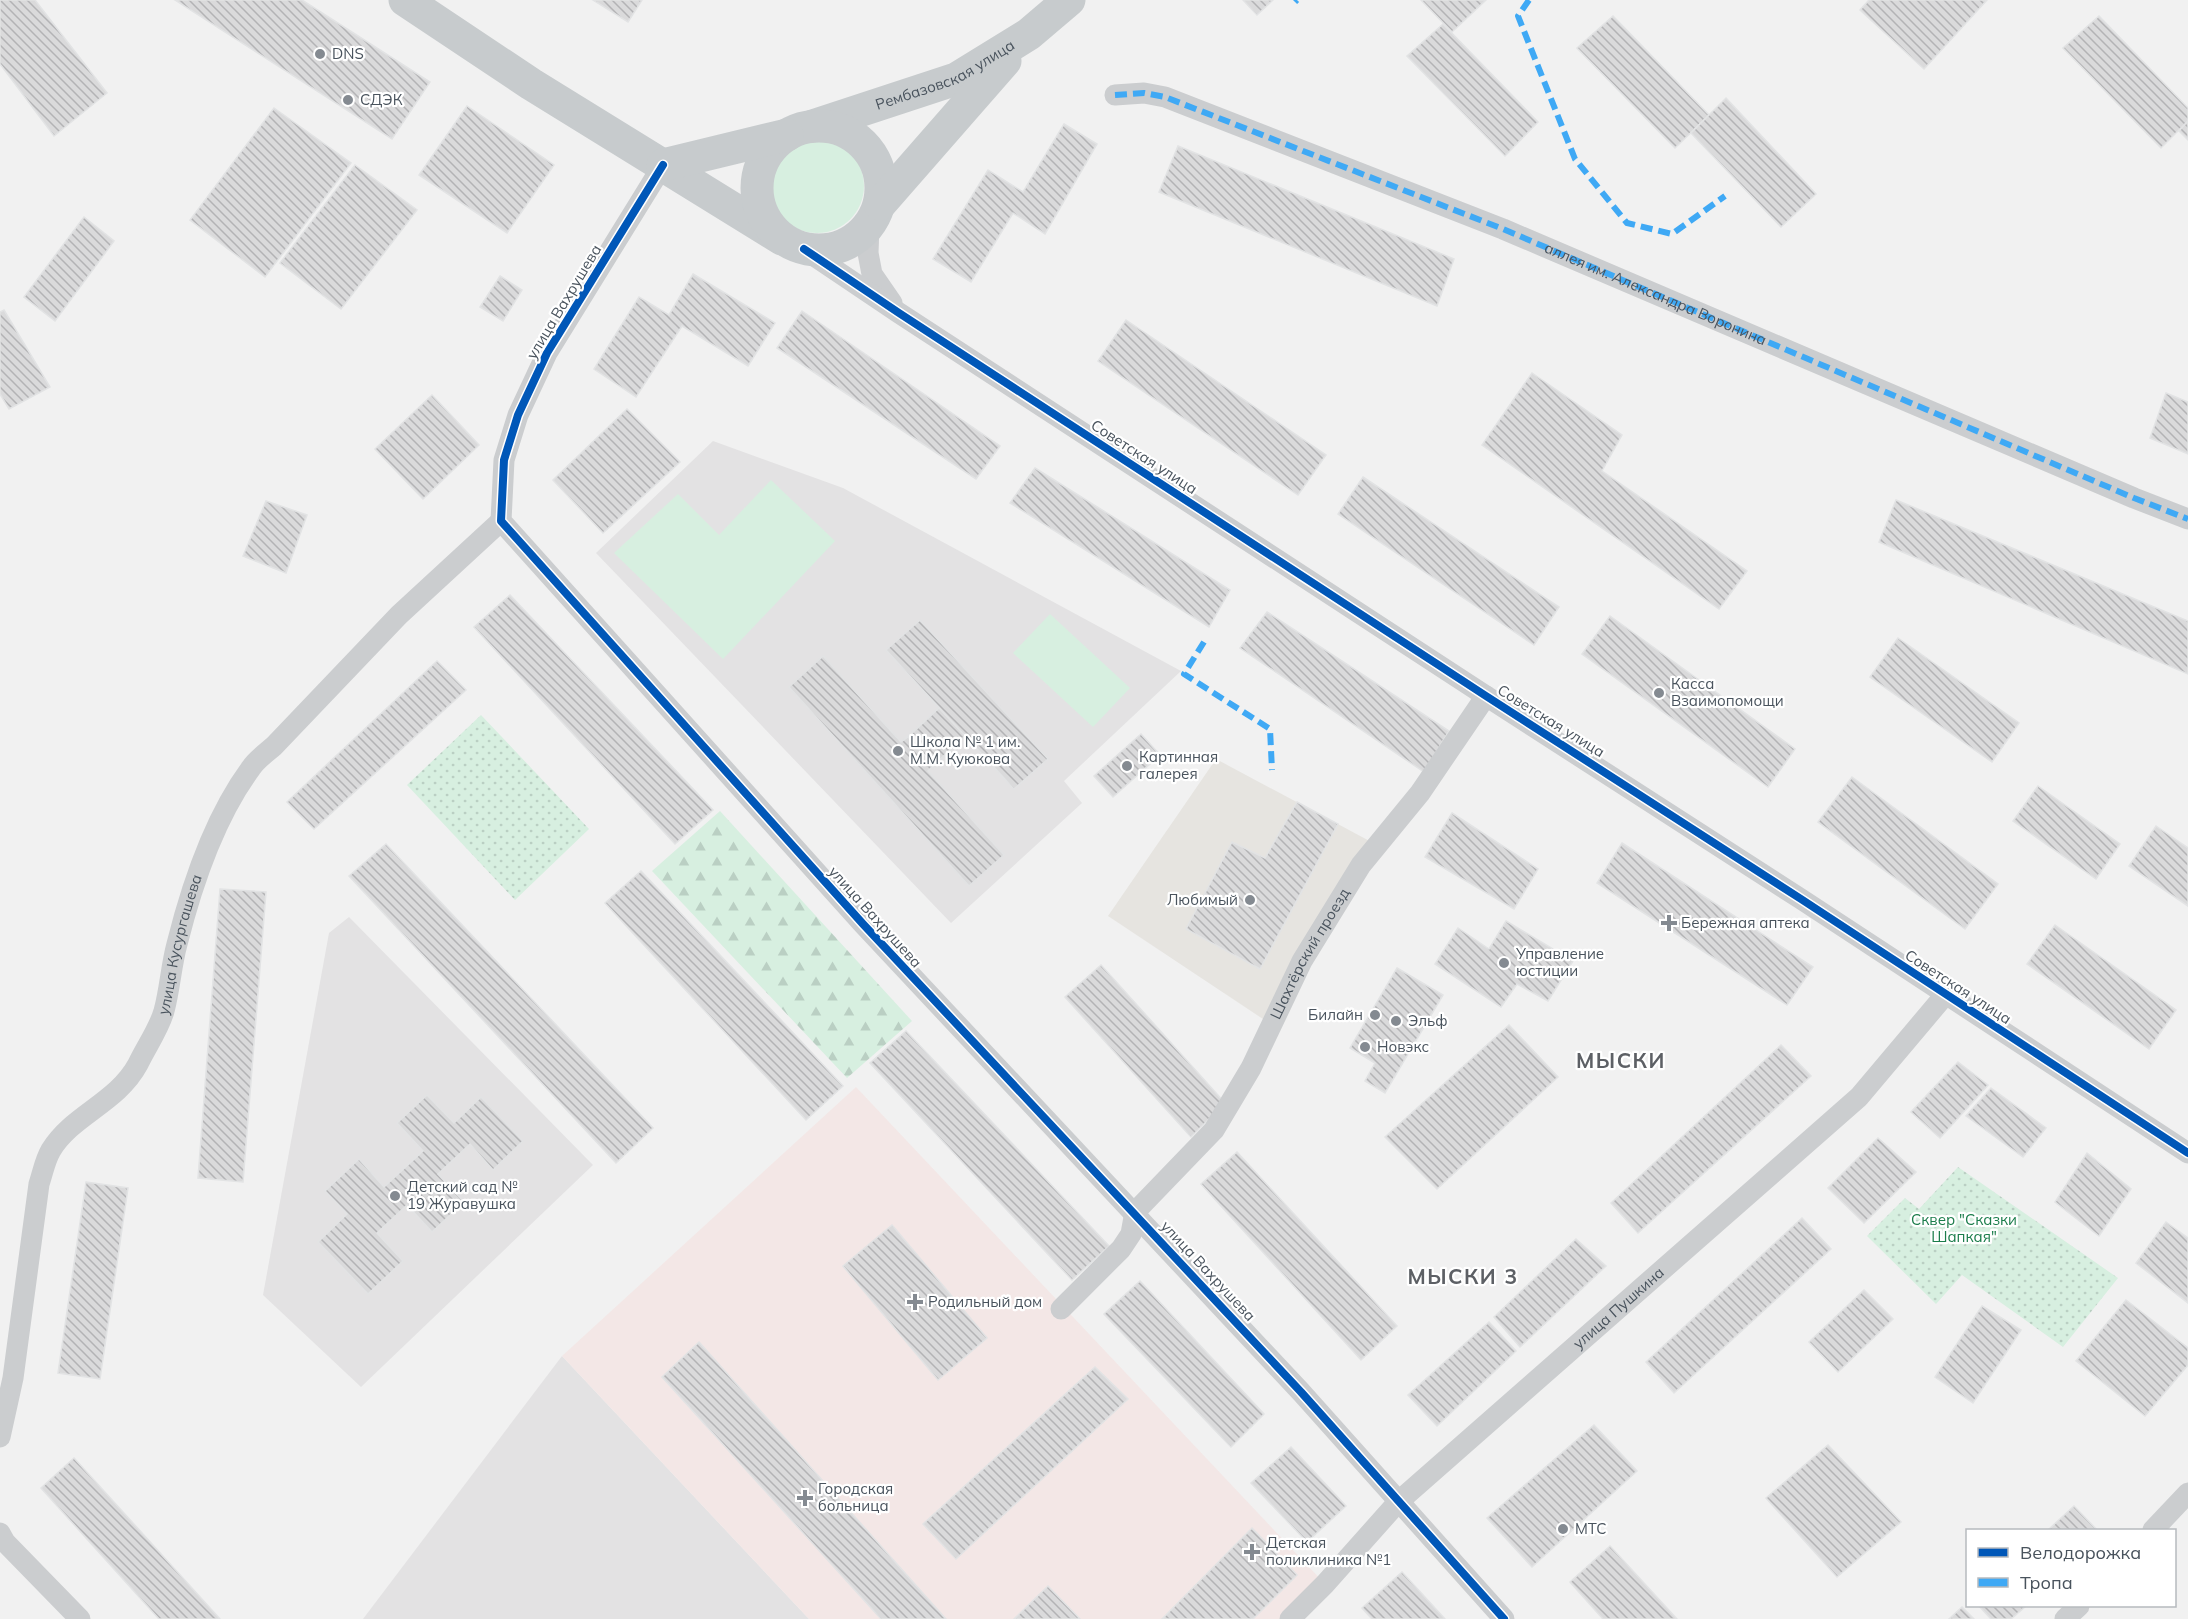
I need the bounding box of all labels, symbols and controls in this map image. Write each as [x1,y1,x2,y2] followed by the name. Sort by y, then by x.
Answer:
[873,35,1018,114] street label: Рембазовская улица
[332,44,364,63] place label: DNS
[313,47,327,61] marker: DNS
[360,90,403,109] place label: СДЭК
[341,93,355,107] marker: СДЭК
[1542,238,1770,349] street label: аллея им. Александра Воронина
[522,241,605,363] street label: улица Вахрушева
[1088,415,1201,498] street label: Советская улица
[1671,674,1784,710] place label: Касса Взаимопомощи
[1494,680,1608,761] street label: Советская улица
[1652,686,1666,700] marker: Касса Взаимопомощи
[910,732,1020,768] place label: Школа № 1 им. М.М. Куюкова
[891,744,905,758] marker: Школа № 1 им. М.М. Куюкова
[1139,747,1218,783] place label: Картинная галерея
[1120,759,1134,773] marker: Картинная галерея
[825,862,926,971] street label: улица Вахрушева
[153,872,206,1017] street label: улица Кусургашева
[1266,884,1354,1022] street label: Шахтёрский проезд
[1167,890,1238,909] place label: Любимый
[1243,893,1257,907] marker: Любимый
[1681,913,1810,932] place label: Бережная аптека
[1662,916,1676,930] marker: Бережная аптека
[1515,944,1604,980] place label: Управление юстиции
[1902,945,2015,1028] street label: Советская улица
[1497,956,1511,970] marker: Управление юстиции
[1308,1005,1363,1024] place label: Билайн
[1368,1008,1382,1022] marker: Билайн
[1408,1011,1448,1030] place label: Эльф
[1389,1014,1403,1028] marker: Эльф
[1377,1037,1429,1056] place label: Новэкс
[1358,1040,1372,1054] marker: Новэкс
[1576,1047,1666,1073] district label: МЫСКИ
[407,1177,518,1213] place label: Детский сад № 19 Журавушка
[388,1189,402,1203] marker: Детский сад № 19 Журавушка
[1911,1210,2017,1246] park label: Сквер "Сказки Шапкая"
[1157,1216,1260,1325] street label: улица Вахрушева
[1407,1263,1519,1289] district label: МЫСКИ 3
[1569,1263,1668,1353] street label: улица Пушкина
[928,1292,1042,1311] place label: Родильный дом
[906,1293,924,1311] marker: Родильный дом
[818,1479,893,1515] place label: Городская больница
[796,1489,814,1507] marker: Городская больница
[1575,1519,1607,1538] place label: МТС
[1556,1522,1570,1536] marker: МТС
[1966,1529,2176,1607] legend
[1266,1533,1391,1569] place label: Детская поликлиника №1
[2020,1541,2141,1564] text: Велодорожка
[1243,1543,1261,1561] marker: Детская поликлиника №1
[2020,1571,2073,1594] text: Тропа

